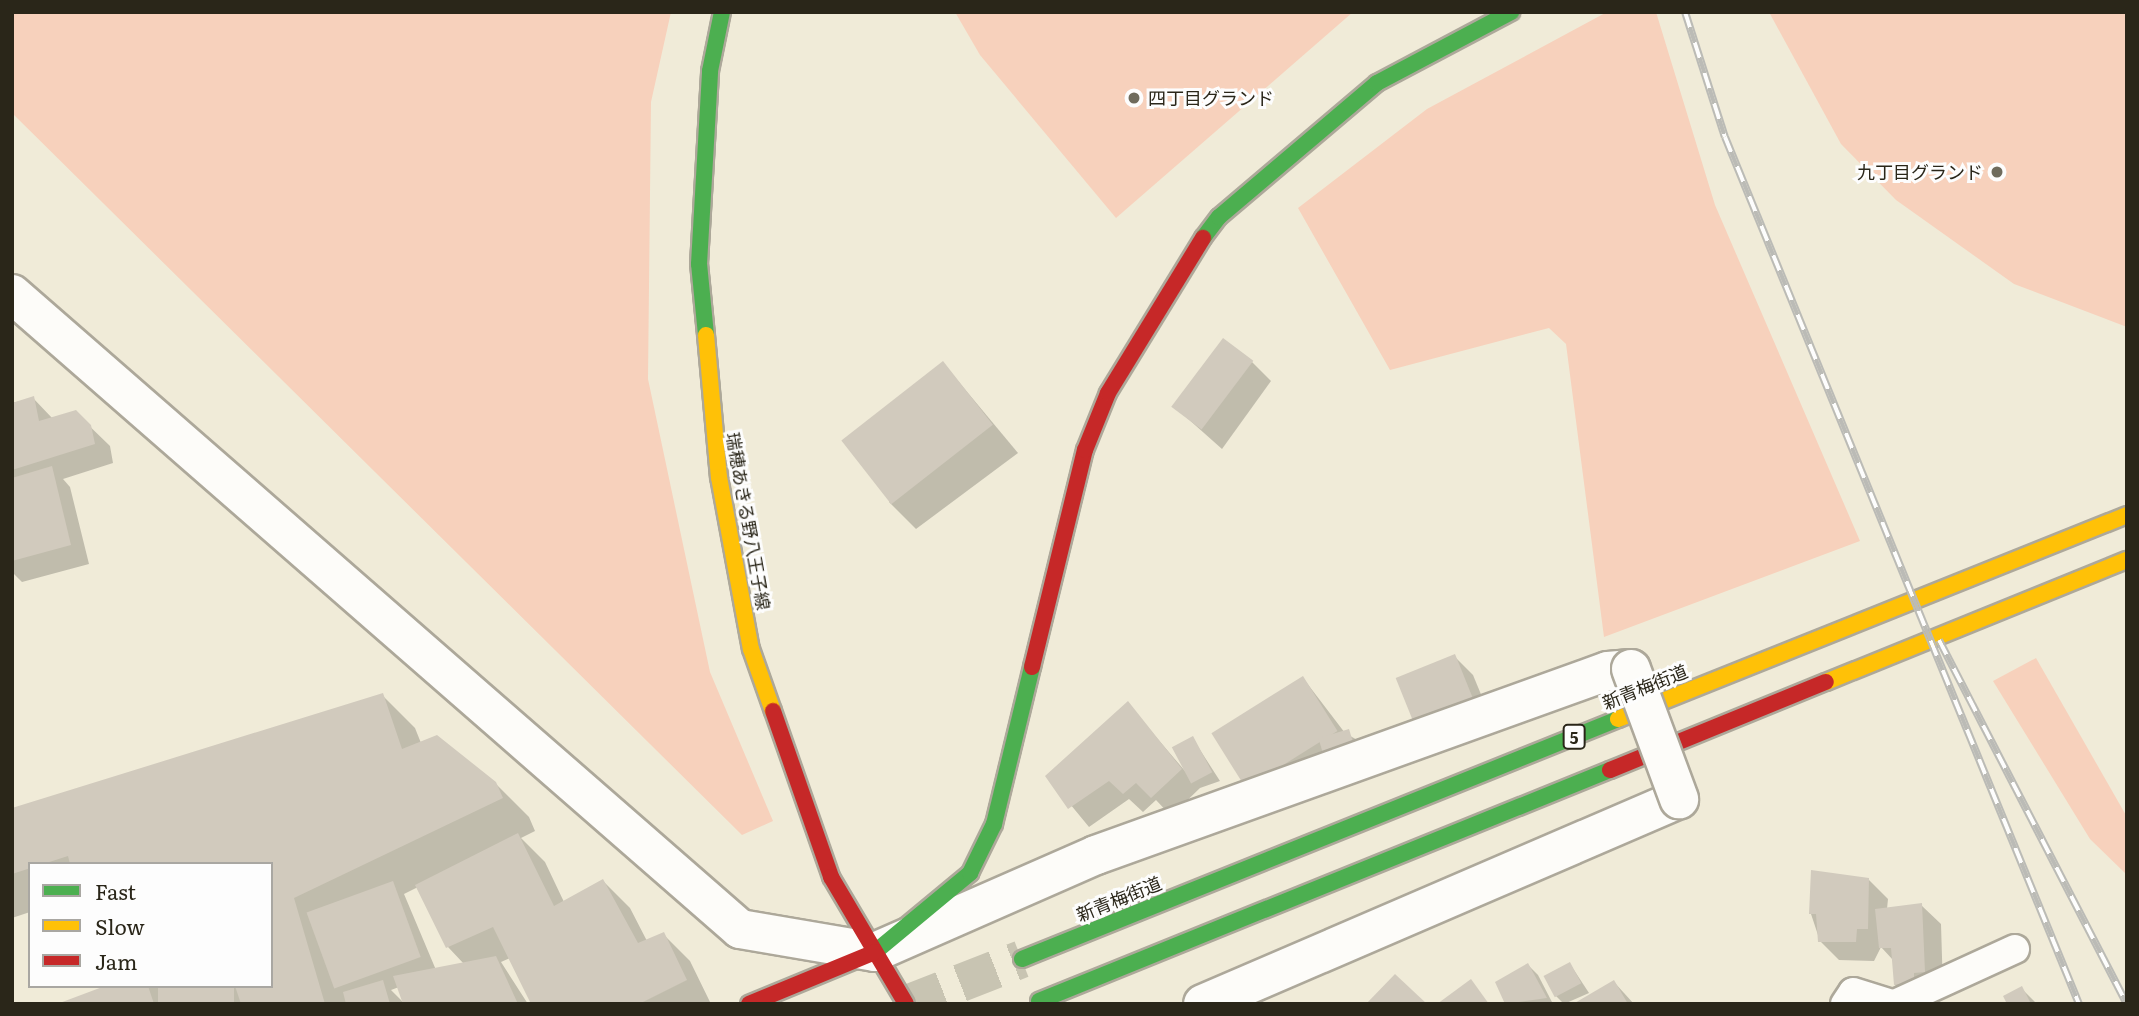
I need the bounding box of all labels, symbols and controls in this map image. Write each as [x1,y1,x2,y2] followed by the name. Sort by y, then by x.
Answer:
[1148,87,1274,109] place label: 四丁目グランド
[1126,90,1142,106] marker: 四丁目グランド
[1857,161,1983,183] place label: 九丁目グランド
[1989,164,2005,180] marker: 九丁目グランド
[722,430,774,612] street label: 瑞穂あきる野八王子線
[1599,660,1691,714] street label: 新青梅街道
[1562,724,1586,750] road number: 5
[28,862,273,988] legend
[1073,872,1165,926] street label: 新青梅街道
[95,875,136,906] text: Fast
[95,910,145,941] text: Slow
[95,945,137,976] text: Jam

